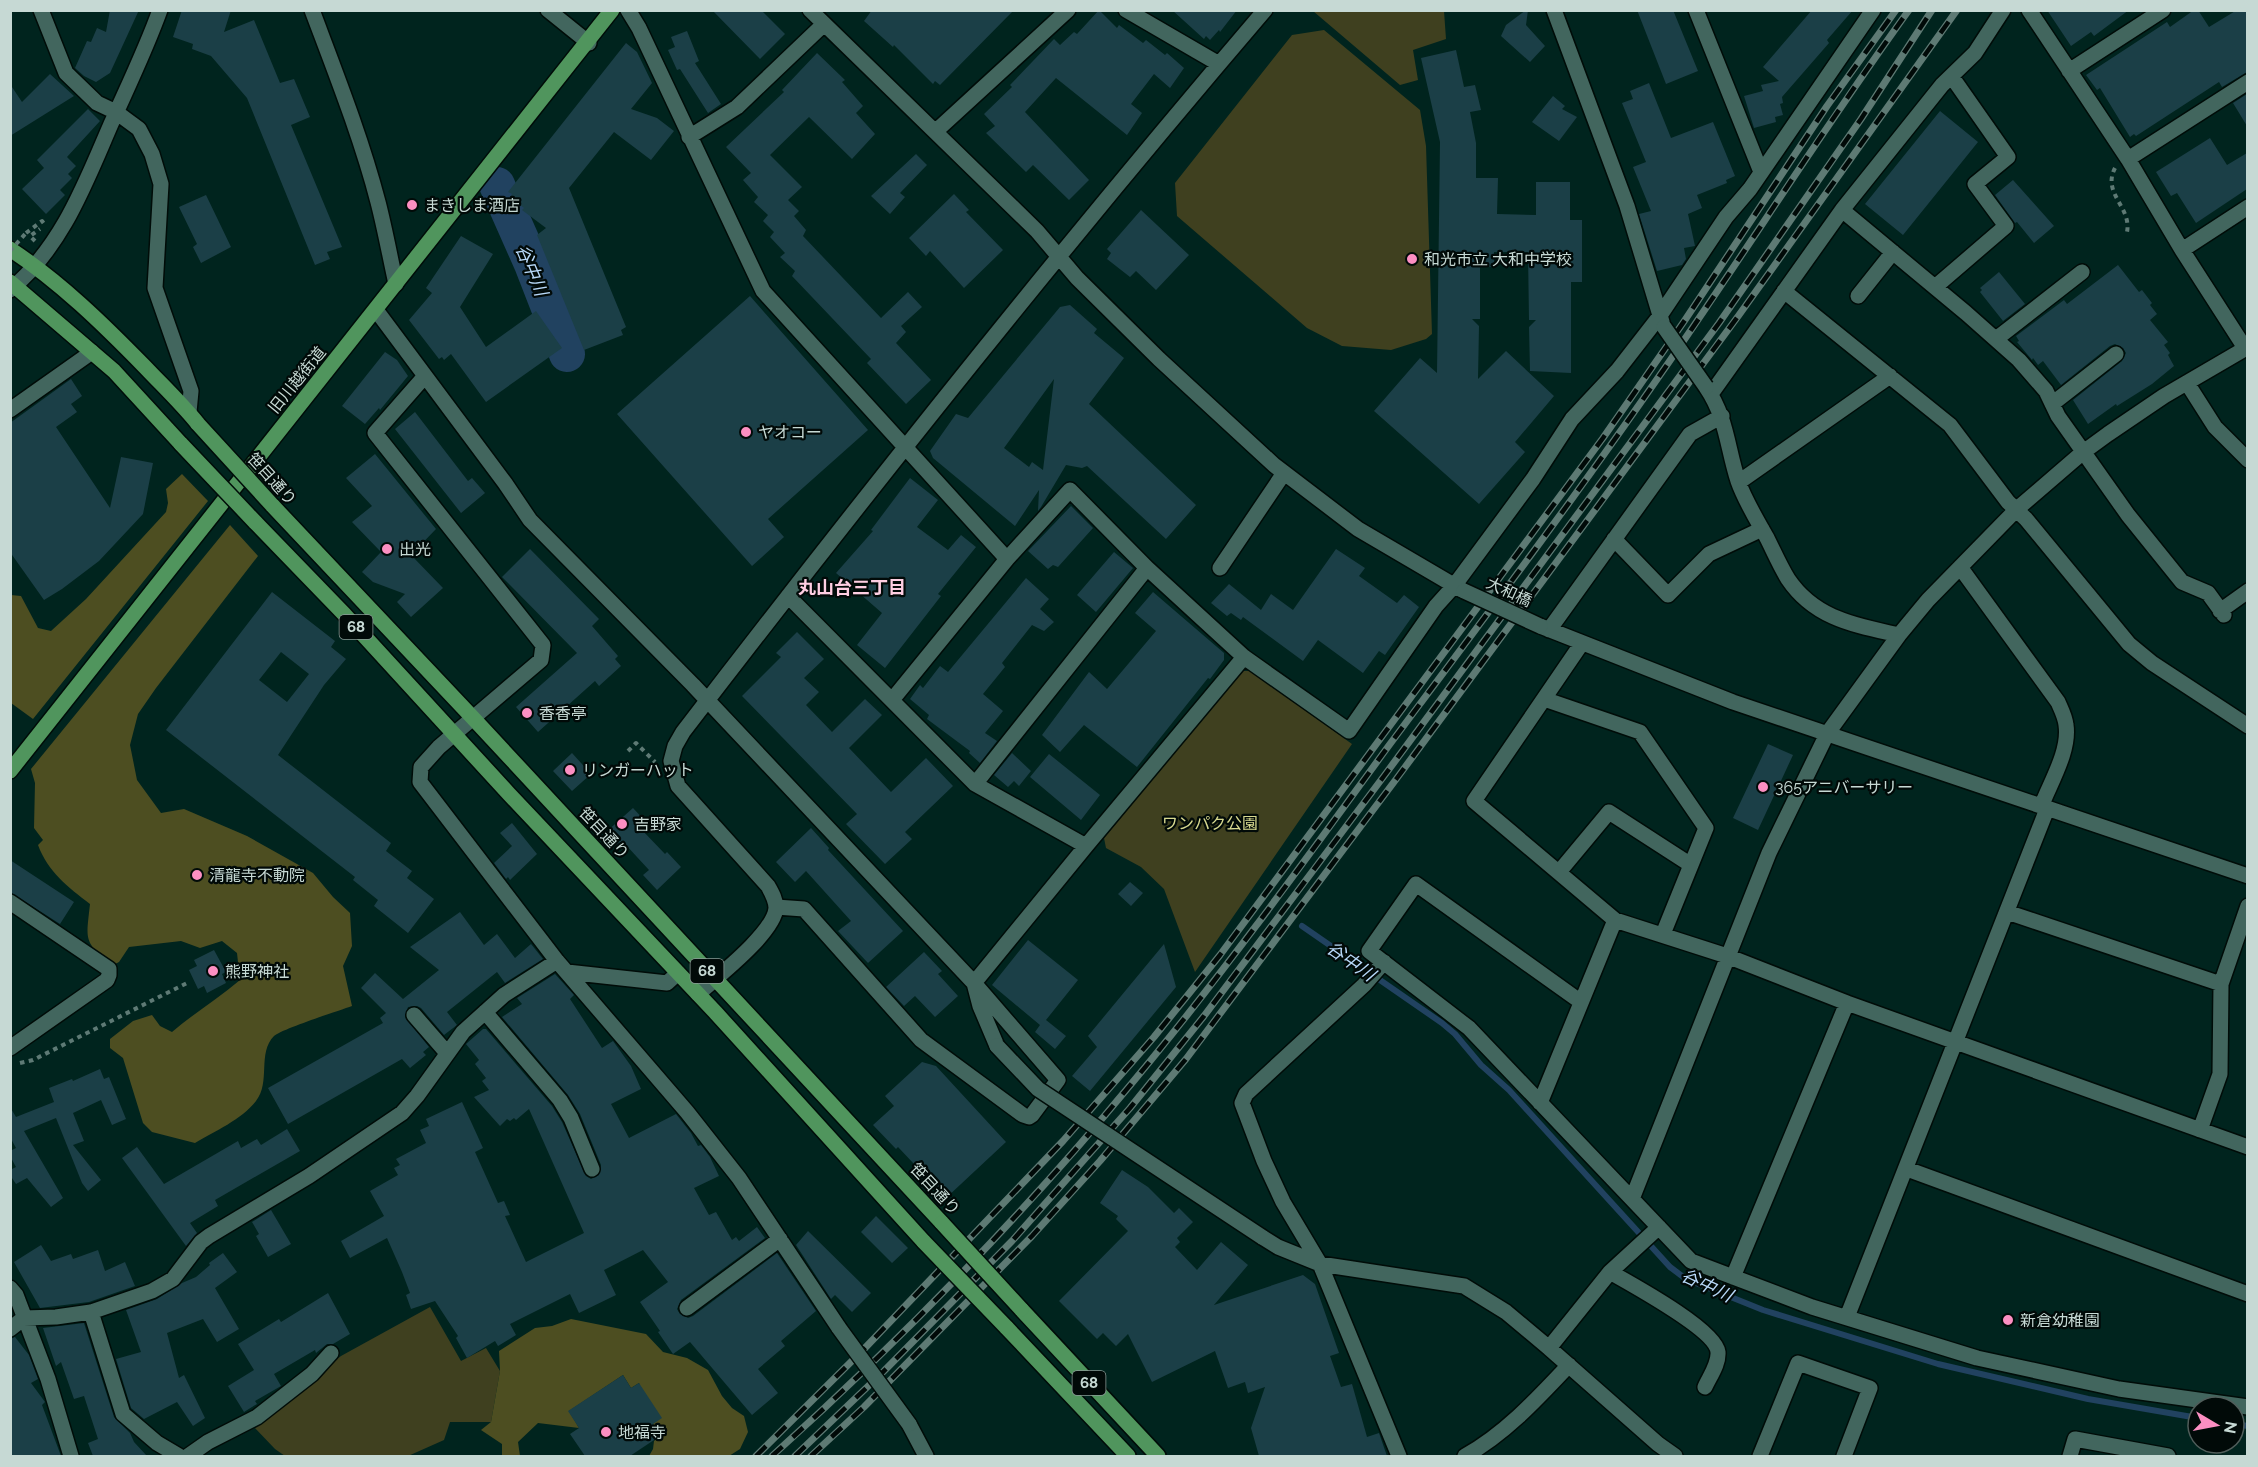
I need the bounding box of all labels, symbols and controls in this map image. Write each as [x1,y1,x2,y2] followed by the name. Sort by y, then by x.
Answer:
[424,196,520,215] place label: まきしま酒店
[405,198,419,212] marker: まきしま酒店
[512,241,553,301] water label: 谷中川
[1424,250,1572,269] place label: 和光市立 大和中学校
[1405,252,1419,266] marker: 和光市立 大和中学校
[264,343,330,417] street label: 旧川越街道
[758,423,822,442] place label: ヤオコー
[739,425,753,439] marker: ヤオコー
[244,449,300,509] street label: 笹目通り
[399,540,431,559] place label: 出光
[380,542,394,556] marker: 出光
[1483,573,1535,611] street label: 大和橋
[798,577,906,598] district label: 丸山台三丁目
[340,615,372,639] road number: 68
[539,704,587,723] place label: 香香亭
[520,706,534,720] marker: 香香亭
[582,761,694,780] place label: リンガーハット
[563,763,577,777] marker: リンガーハット
[1775,778,1913,797] place label: 365アニバーサリー
[1756,780,1770,794] marker: 365アニバーサリー
[575,803,633,863] street label: 笹目通り
[1162,814,1258,833] park label: ワンパク公園
[634,815,682,834] place label: 吉野家
[615,817,629,831] marker: 吉野家
[209,866,305,885] place label: 清龍寺不動院
[190,868,204,882] marker: 清龍寺不動院
[1323,937,1381,986] water label: 谷中川
[690,959,724,983] road number: 68
[225,962,289,981] place label: 熊野神社
[206,964,220,978] marker: 熊野神社
[906,1159,964,1219] street label: 笹目通り
[1678,1264,1738,1307] water label: 谷中川
[2020,1311,2100,1330] place label: 新倉幼稚園
[2001,1313,2015,1327] marker: 新倉幼稚園
[1072,1371,1106,1395] road number: 68
[2186,1395,2246,1455] north arrow
[2220,1420,2241,1435] text: N
[618,1423,666,1442] place label: 地福寺
[599,1425,613,1439] marker: 地福寺

